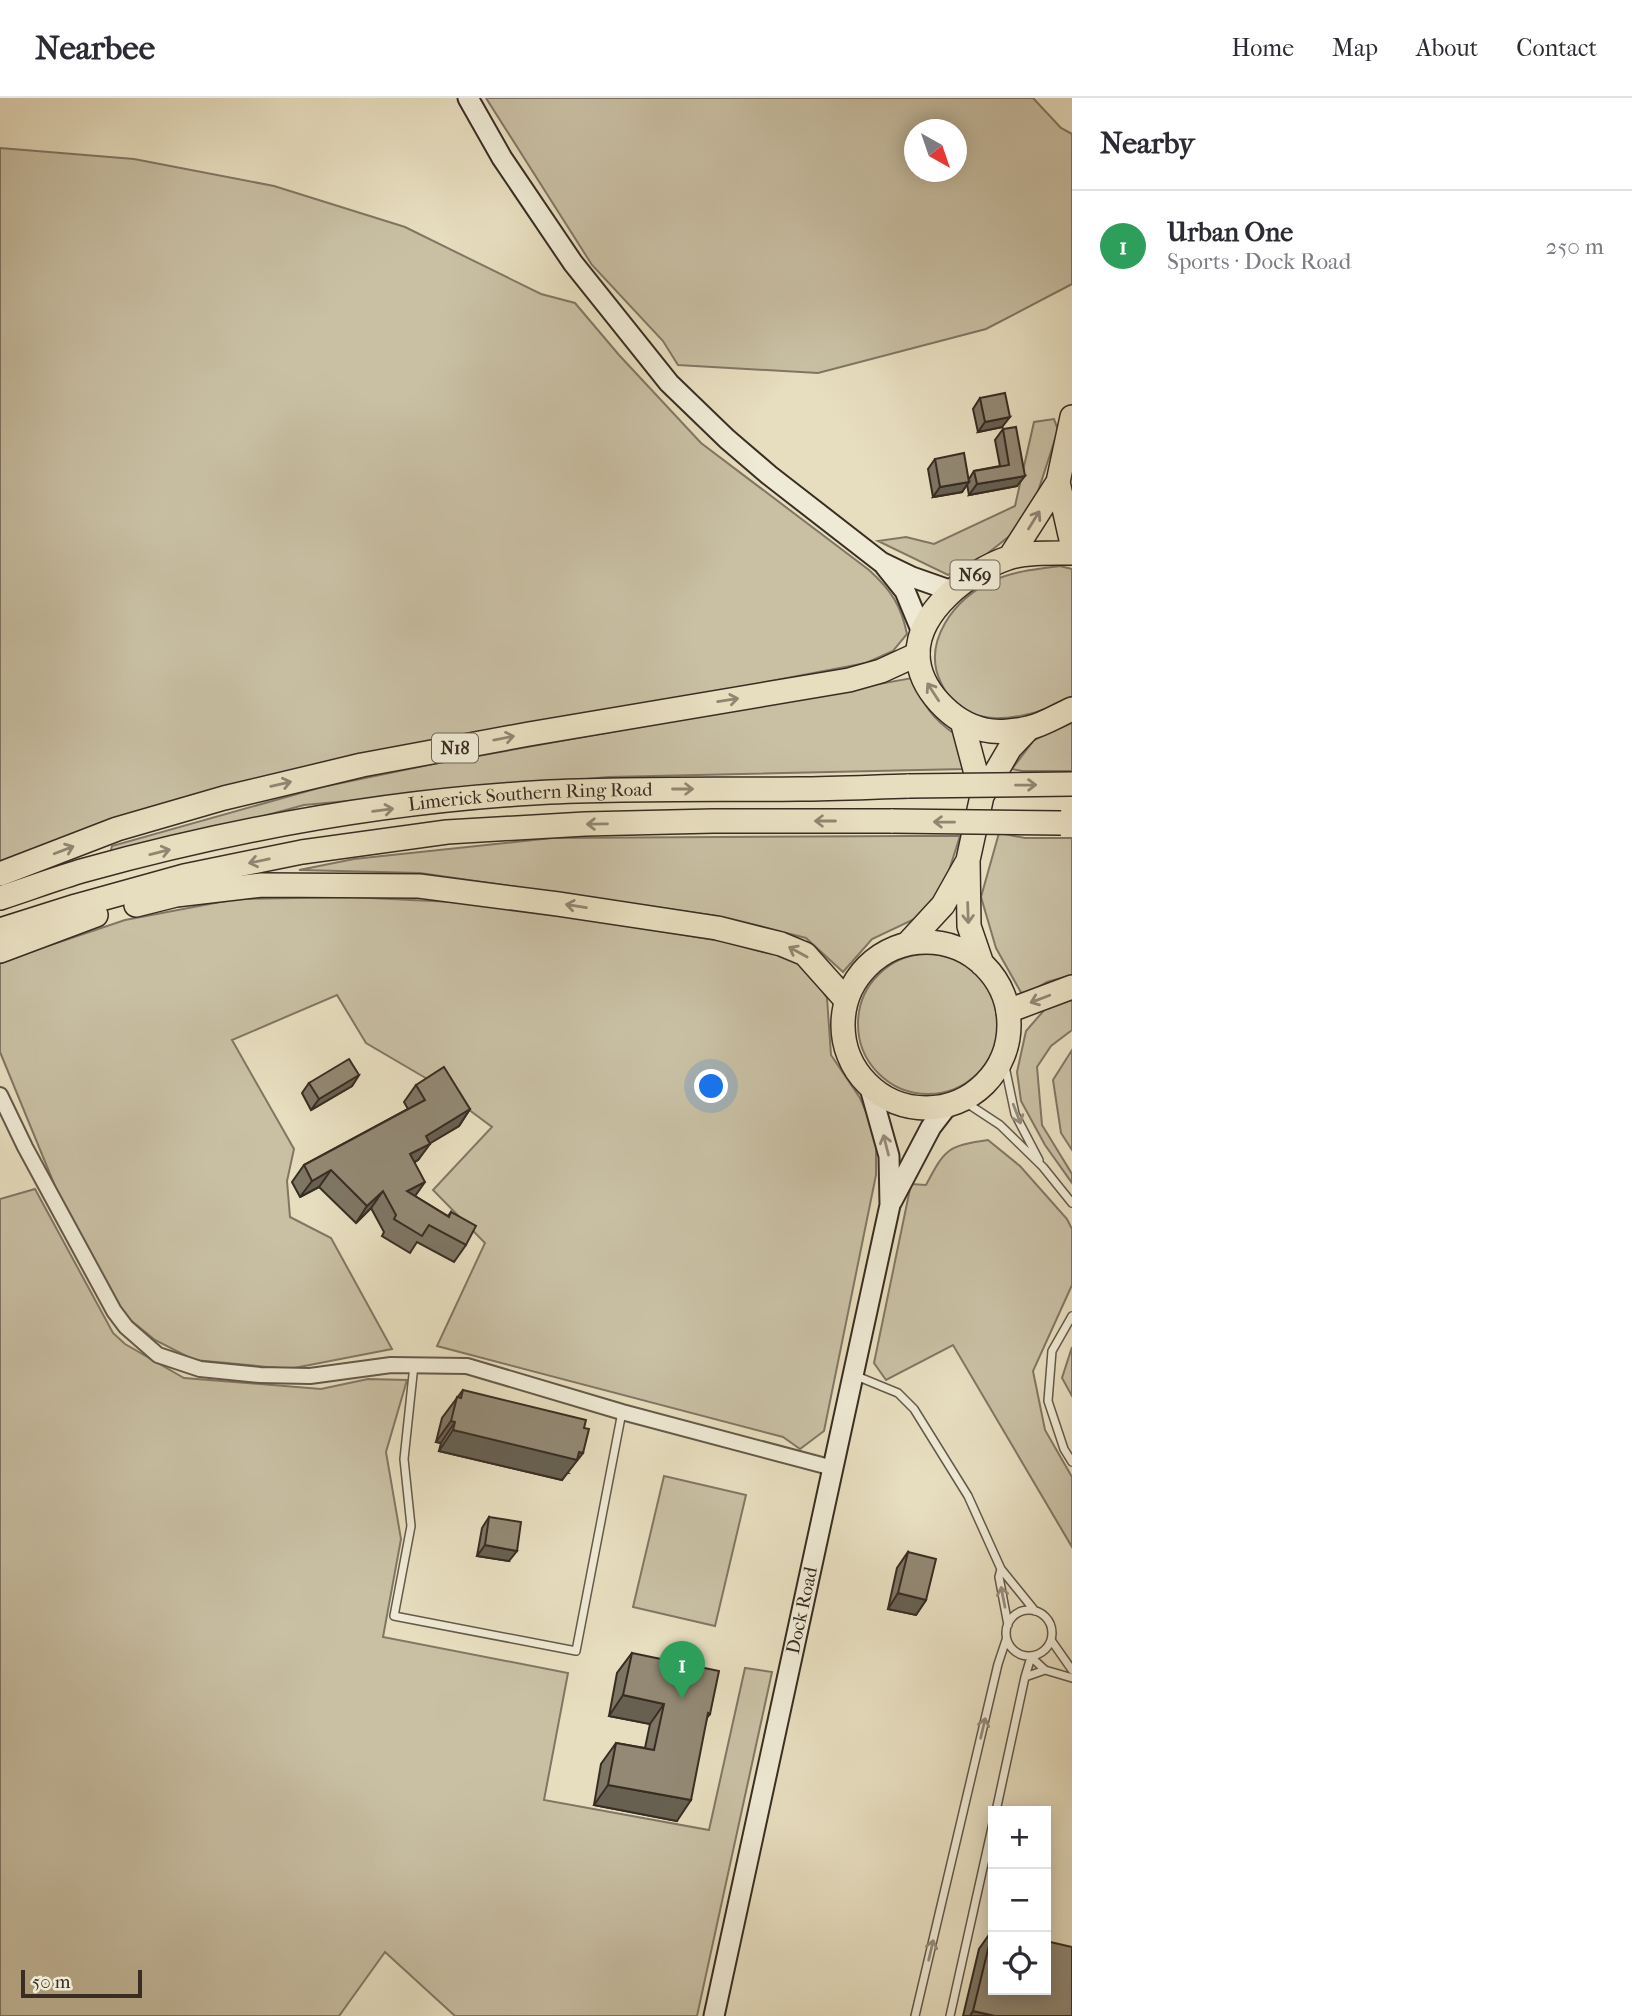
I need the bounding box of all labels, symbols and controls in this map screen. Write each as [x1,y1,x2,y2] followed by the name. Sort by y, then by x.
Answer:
[35,29,155,68] text: Nearbee
[1232,34,1294,62] text: Home
[1332,34,1378,62] text: Map
[1416,34,1478,62] text: About
[1516,34,1597,62] text: Contact
[904,119,967,182] north arrow
[1100,126,1195,161] text: Nearby
[1167,217,1293,248] text: Urban One
[1119,233,1127,260] text: 1
[1546,233,1604,260] text: 250 m
[1167,248,1351,275] text: Sports · Dock Road
[1027,510,1041,530] one-way arrow
[950,560,1000,589] road number: N69
[926,683,940,702] one-way arrow
[716,693,739,706] one-way arrow
[492,731,515,745] one-way arrow
[432,734,478,762] road number: N18
[269,777,292,790] one-way arrow
[1014,778,1037,791] one-way arrow
[407,779,653,816] street label: Limerick Southern Ring Road
[671,782,694,796] one-way arrow
[371,803,394,816] one-way arrow
[813,814,836,828] one-way arrow
[933,815,956,829] one-way arrow
[586,817,609,830] one-way arrow
[52,842,74,855] one-way arrow
[148,845,170,858] one-way arrow
[248,855,271,868] one-way arrow
[566,900,588,913] one-way arrow
[962,901,975,924] one-way arrow
[789,945,809,959] one-way arrow
[1030,993,1051,1006] one-way arrow
[694,1069,728,1103] your location
[1011,1103,1024,1125] one-way arrow
[879,1134,892,1157] one-way arrow
[782,1564,822,1656] street label: Dock Road
[995,1586,1009,1609] one-way arrow
[659,1641,705,1699] pin: 1
[977,1717,990,1740] one-way arrow
[988,1806,1051,1995] map controls
[988,1806,1051,1869] button: +
[988,1869,1051,1932] button: −
[988,1932,1051,1995] button: locate
[925,1939,938,1961] one-way arrow
[21,1967,142,1999] scale bar
[32,1971,71,1993] text: 50 m

